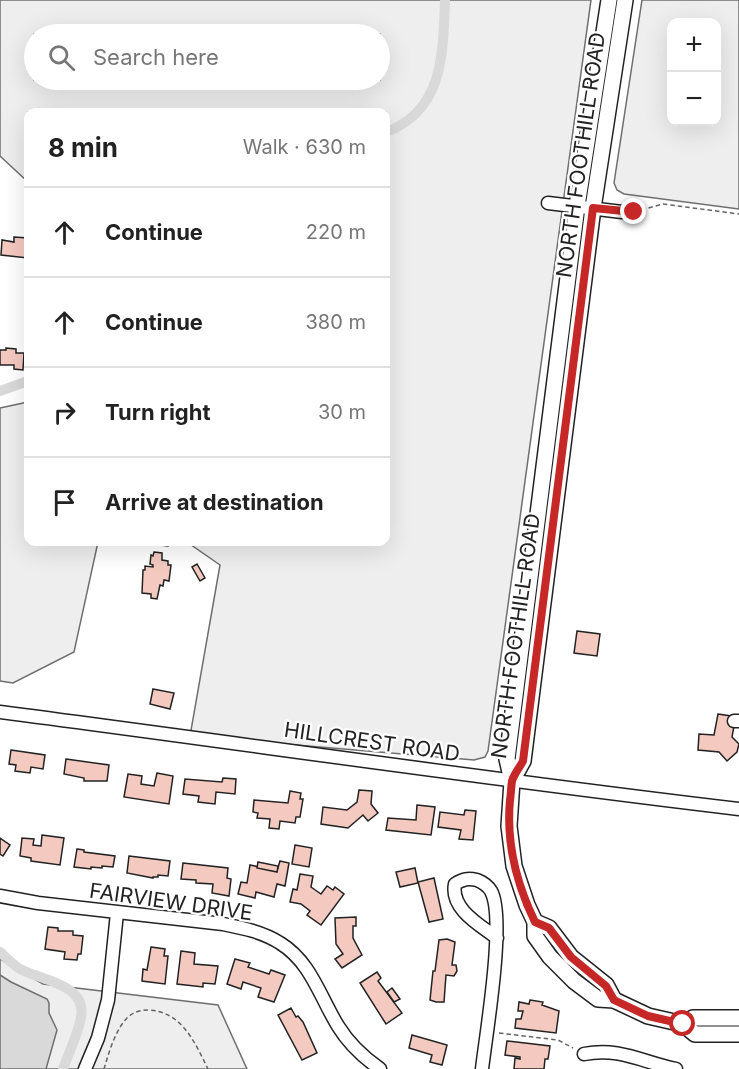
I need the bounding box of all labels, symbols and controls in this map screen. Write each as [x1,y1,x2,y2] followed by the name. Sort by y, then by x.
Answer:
[667,18,721,126] map controls
[667,18,721,72] button: +
[24,24,390,90] search box
[551,31,610,279] street label: NORTH FOOTHILL ROAD
[45,41,78,74] icon: search
[93,44,219,70] text: Search here
[667,72,721,126] button: −
[48,132,118,163] text: 8 min
[243,135,366,159] text: Walk · 630 m
[620,198,646,224] route end
[48,216,81,249] icon: ahead
[105,219,203,245] text: Continue
[306,220,366,244] text: 220 m
[48,306,81,339] icon: ahead
[105,309,203,335] text: Continue
[306,310,366,334] text: 380 m
[48,396,81,429] icon: right
[105,399,211,425] text: Turn right
[318,400,366,424] text: 30 m
[48,486,81,519] icon: arrive
[105,489,324,515] text: Arrive at destination
[486,512,545,760] street label: NORTH FOOTHILL ROAD
[283,717,462,766] street label: HILLCREST ROAD
[88,878,254,925] street label: FAIRVIEW DRIVE
[669,1010,695,1036] route start

